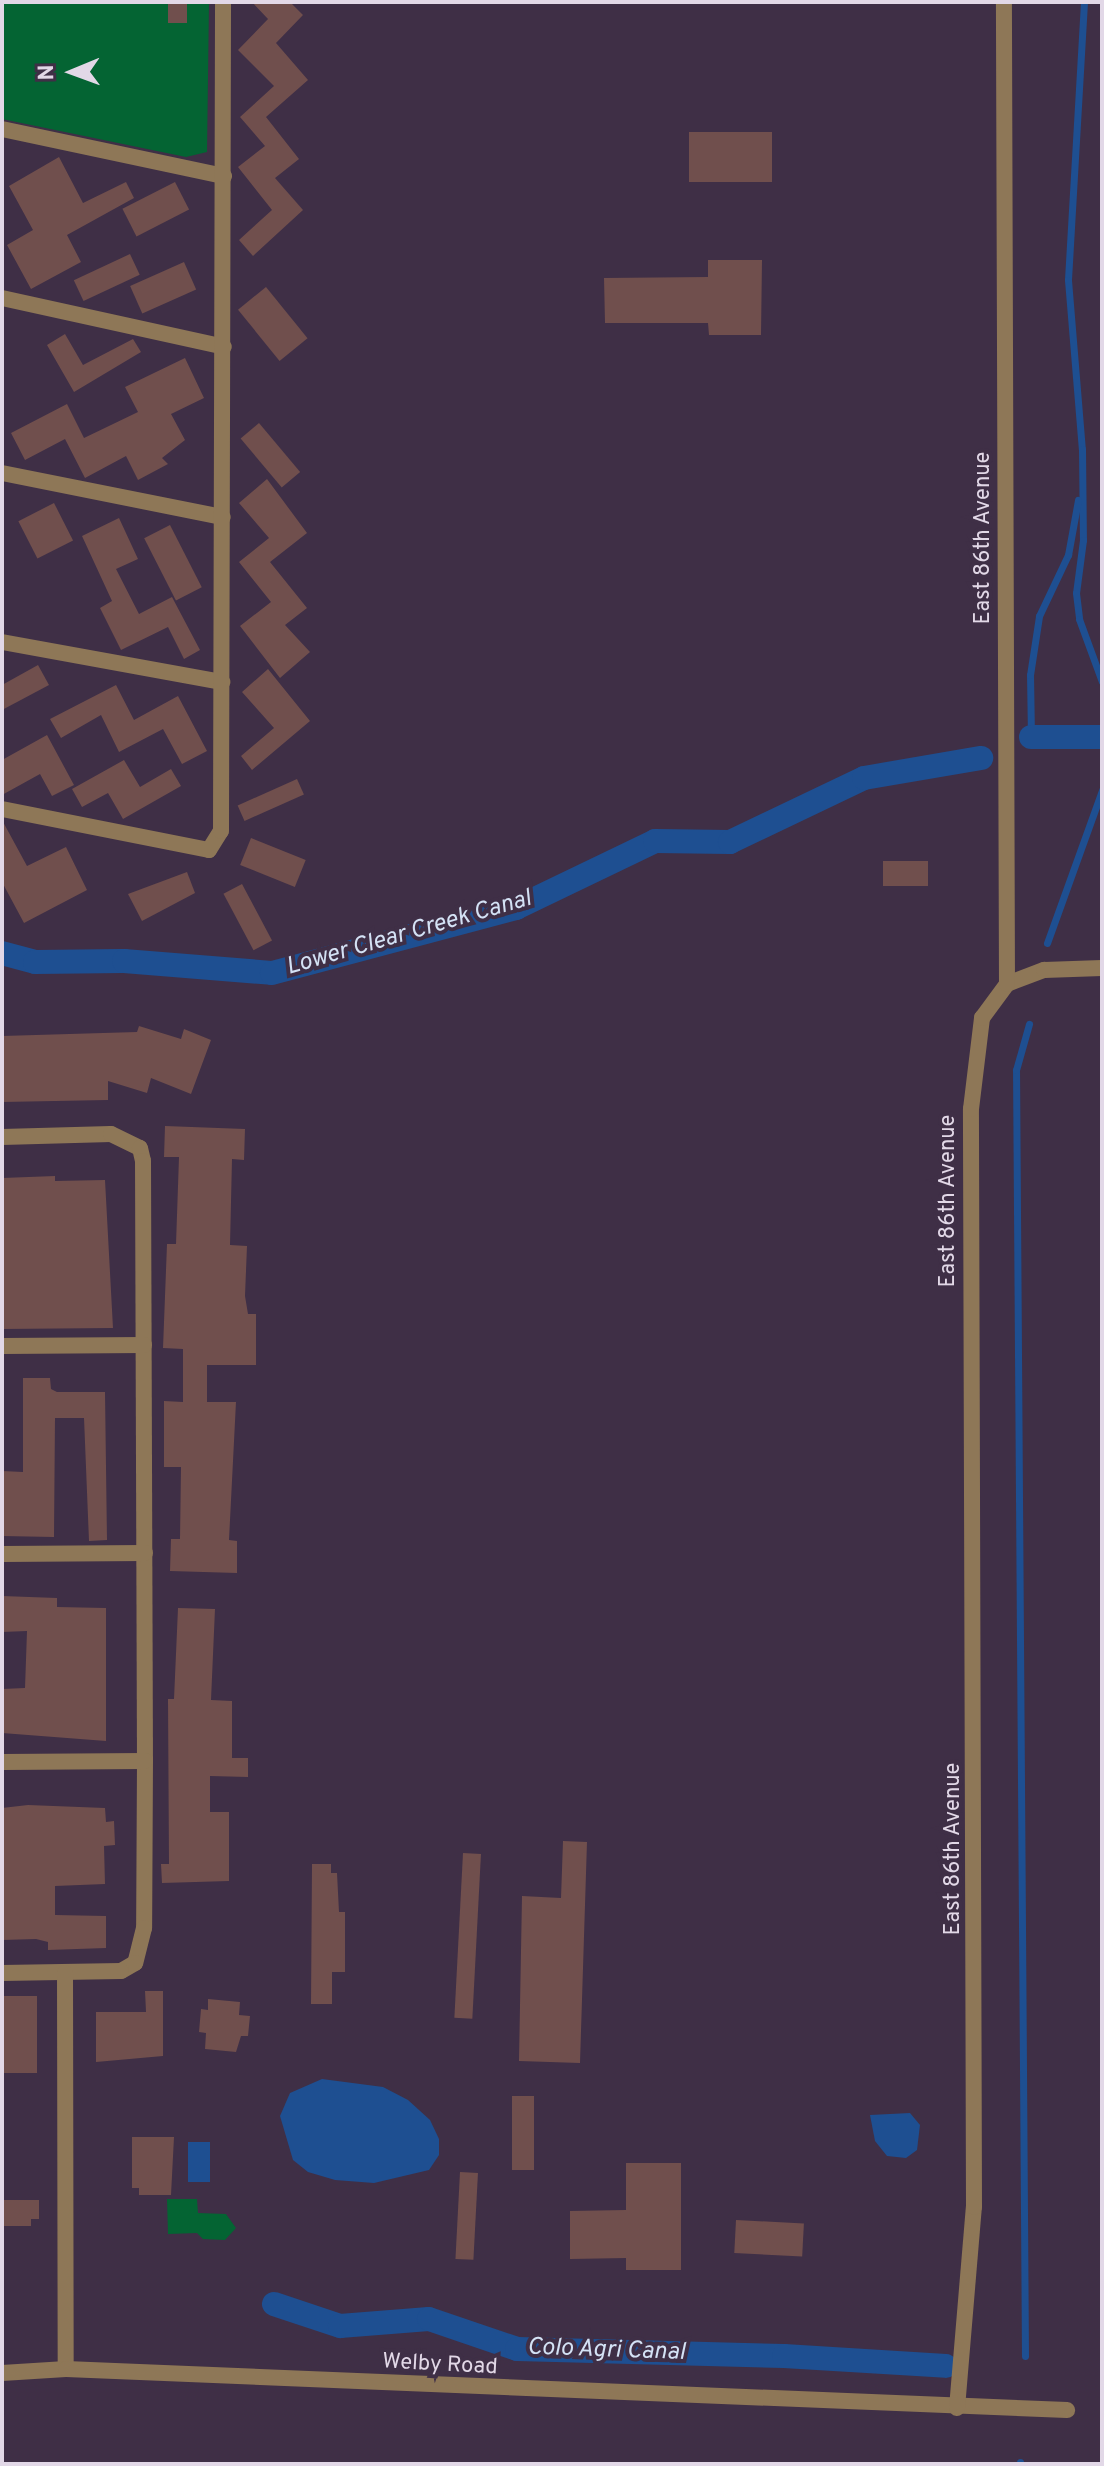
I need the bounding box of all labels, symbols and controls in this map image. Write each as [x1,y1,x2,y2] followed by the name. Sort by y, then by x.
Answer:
[32,32,112,112] north arrow
[34,64,61,81] text: N
[971,451,997,625] street label: East 86th Avenue
[283,885,535,983] water label: Lower Clear Creek Canal
[936,1114,962,1288] street label: East 86th Avenue
[941,1762,967,1936] street label: East 86th Avenue
[526,2334,686,2368] water label: Colo Agri Canal
[382,2349,498,2381] street label: Welby Road

